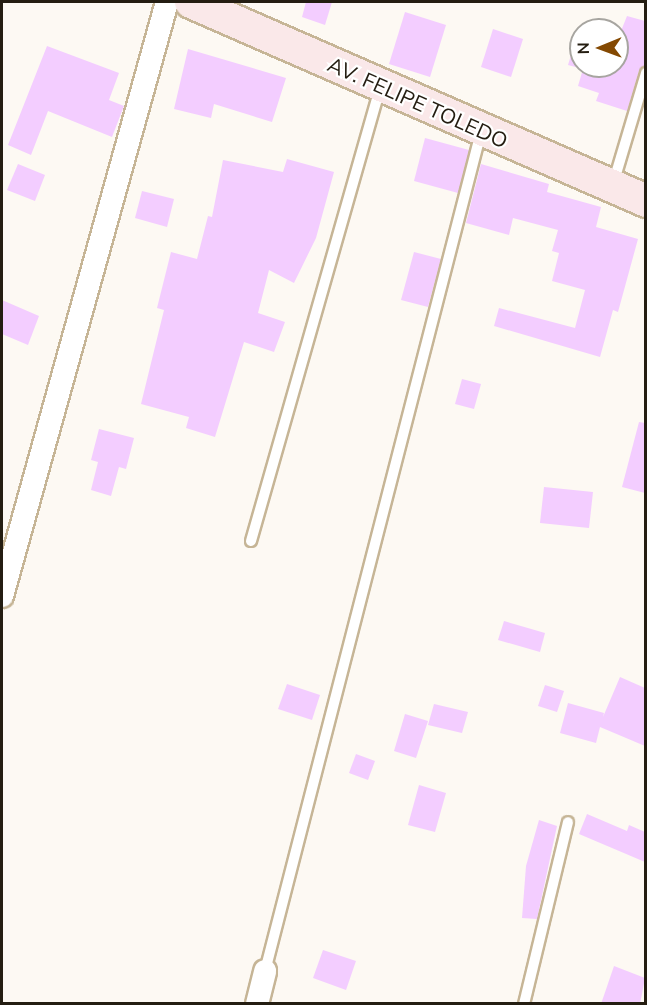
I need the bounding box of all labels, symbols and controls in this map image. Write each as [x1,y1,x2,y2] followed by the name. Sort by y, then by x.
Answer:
[569,18,629,78] north arrow
[573,42,593,54] text: N
[324,51,512,153] street label: AV. FELIPE TOLEDO

